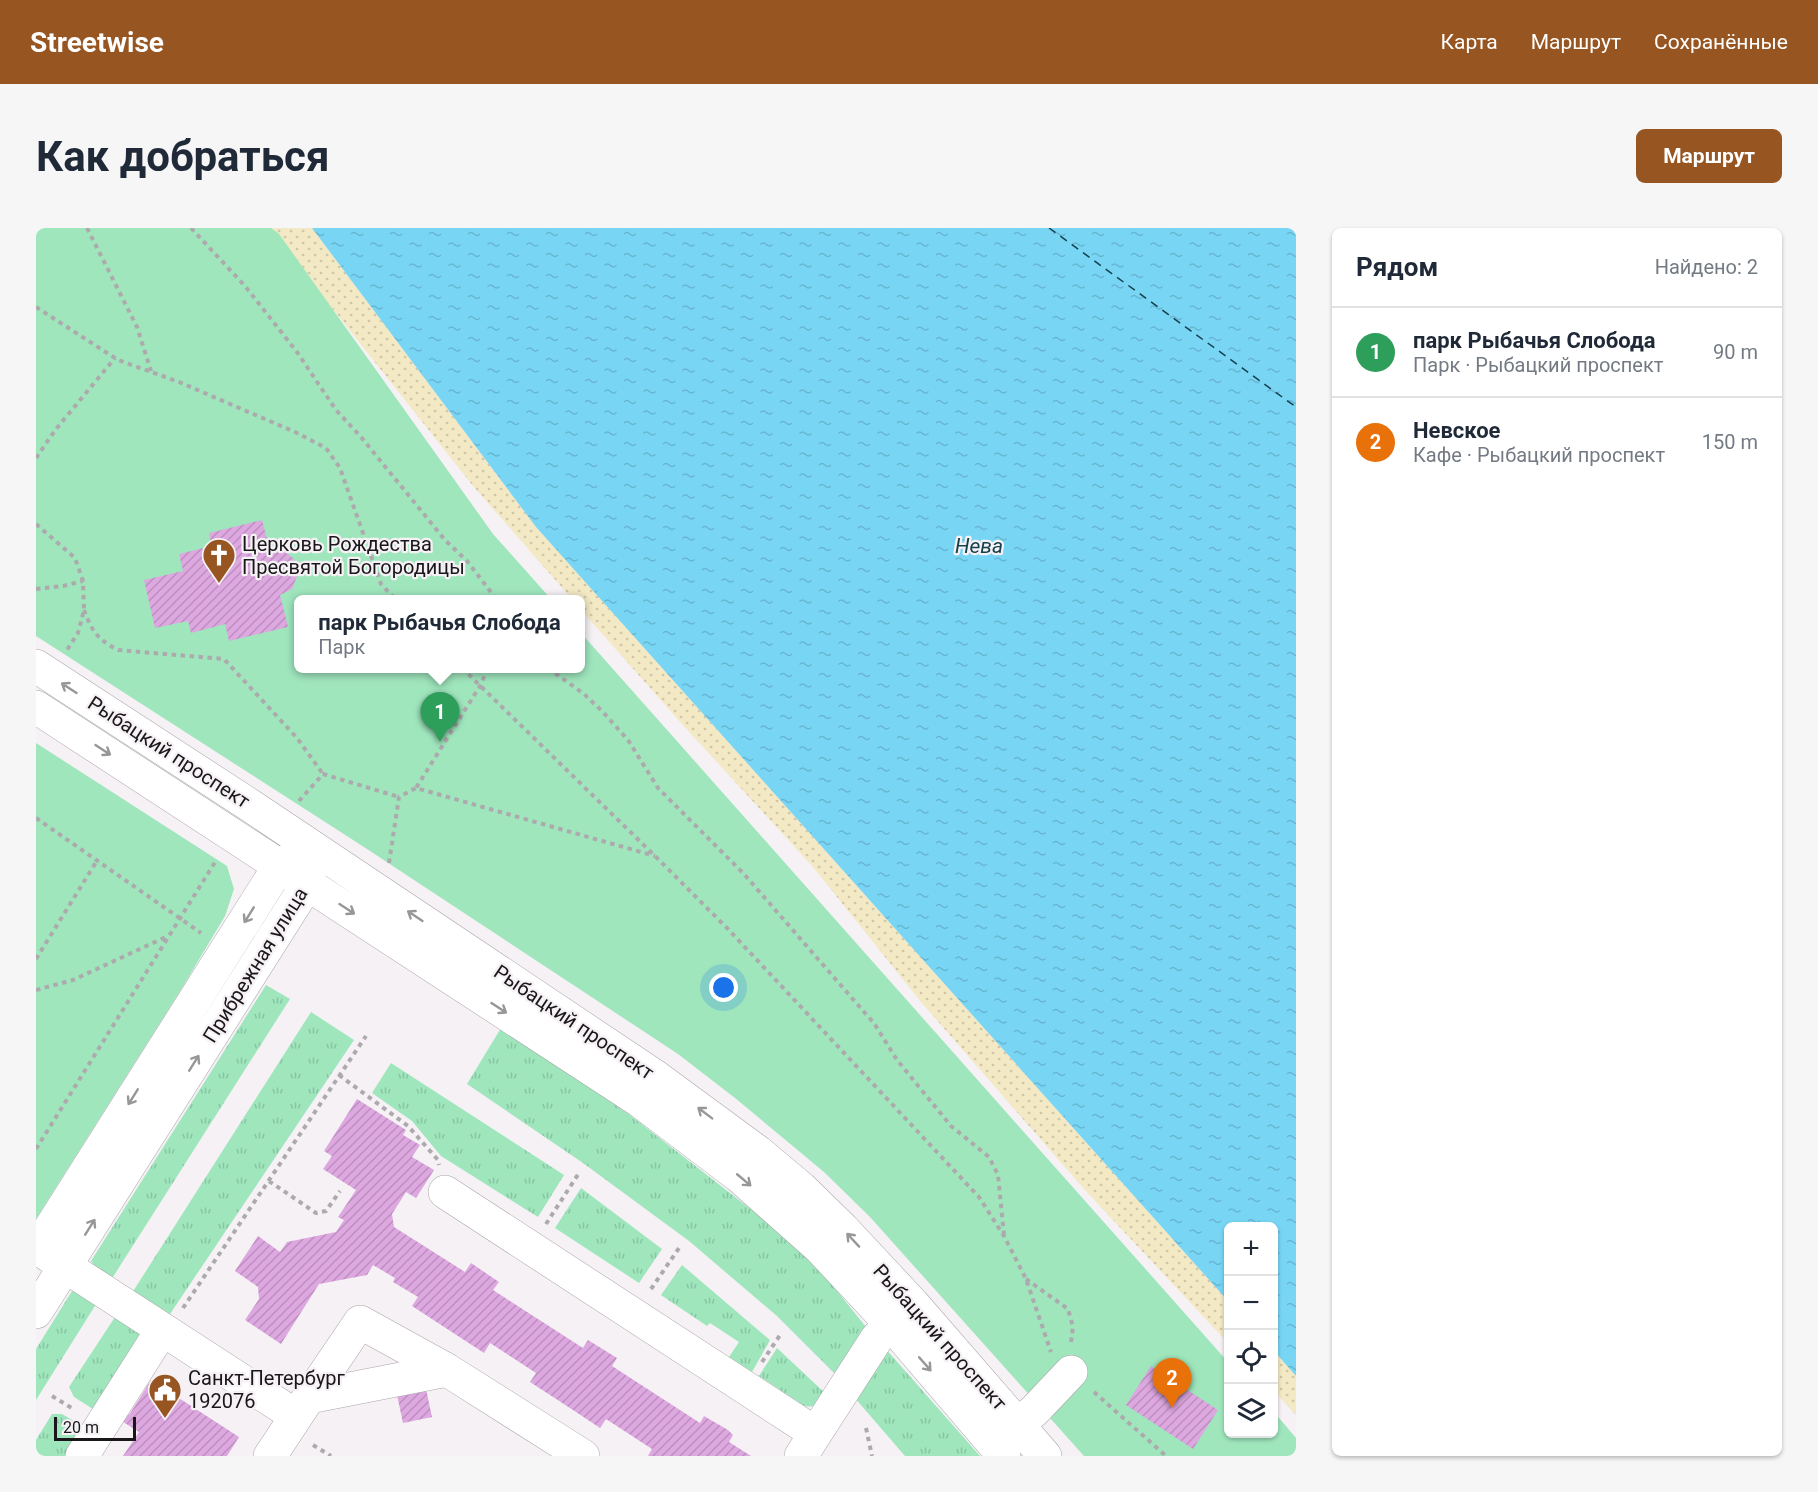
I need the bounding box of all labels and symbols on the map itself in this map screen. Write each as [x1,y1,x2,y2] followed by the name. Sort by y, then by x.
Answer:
[242,532,465,579] place label: Церковь Рождества Пресвятой Богородицы
[955,534,1003,558] water label: Нева
[201,537,237,584] church icon: Церковь Рождества Пресвятой Богородицы
[61,681,78,694] one-way arrow
[84,691,255,813] street label: Рыбацкий проспект
[420,692,460,742] pin: 1
[94,744,111,756] one-way arrow
[198,883,312,1047] street label: Прибрежная улица
[338,903,355,915] one-way arrow
[243,906,255,923] one-way arrow
[407,910,424,922] one-way arrow
[489,959,659,1085] street label: Рыбацкий проспект
[709,973,738,1002] your location
[490,1002,506,1014] one-way arrow
[188,1055,200,1072] one-way arrow
[127,1088,139,1105] one-way arrow
[697,1107,713,1120] one-way arrow
[736,1173,751,1187] one-way arrow
[83,1219,96,1236] one-way arrow
[846,1232,860,1247] one-way arrow
[868,1259,1012,1415] street label: Рыбацкий проспект
[918,1356,932,1371] one-way arrow
[1152,1358,1192,1408] pin: 2
[188,1366,346,1413] place label: Санкт-Петербург 192076
[147,1372,183,1419] public building icon: Санкт-Петербург 192076
[54,1414,136,1442] scale bar

